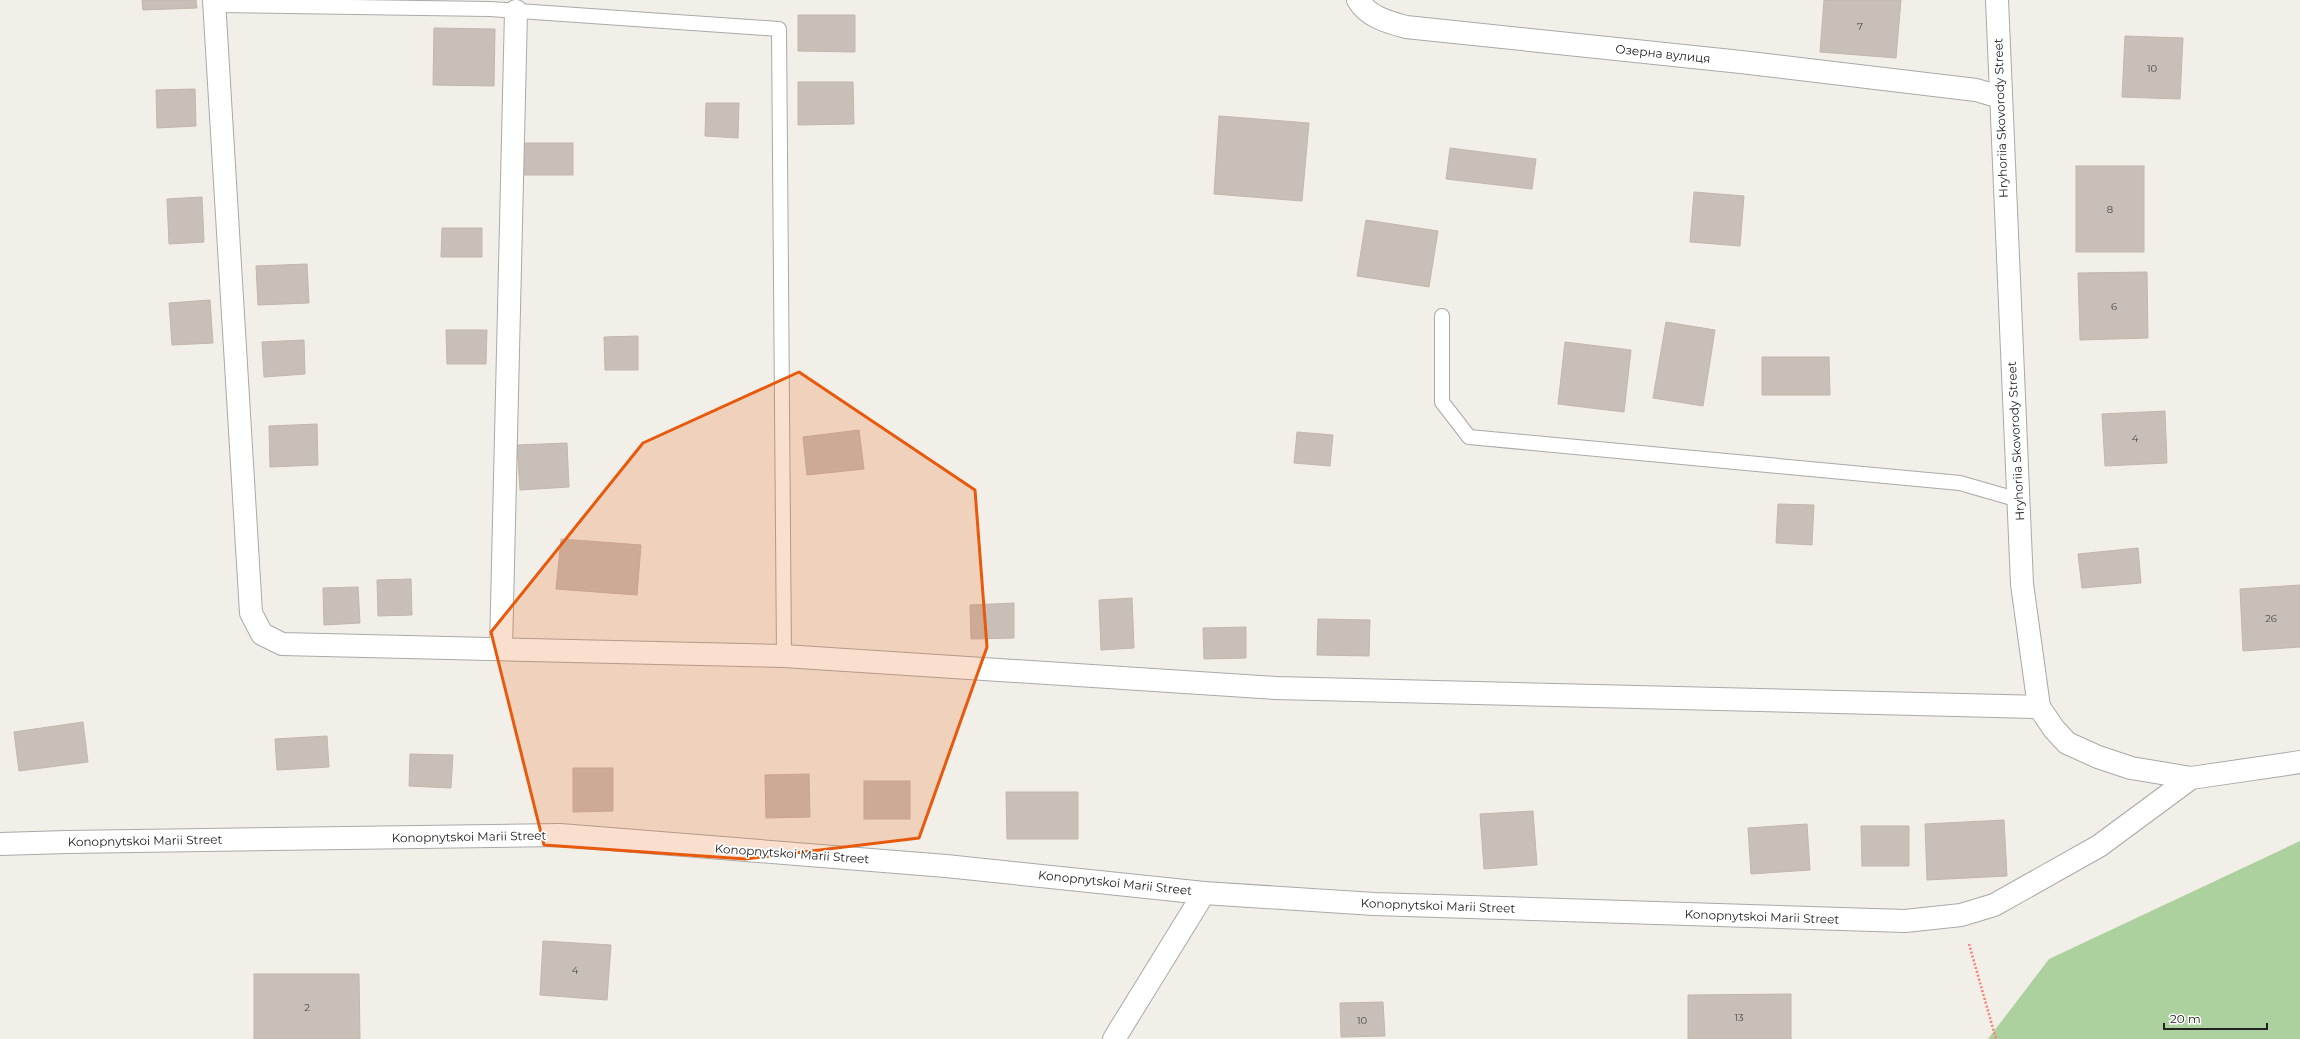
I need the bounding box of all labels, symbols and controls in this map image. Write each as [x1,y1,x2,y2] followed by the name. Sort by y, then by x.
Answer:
[1857,20,1863,33] house number: 7
[1990,38,2011,198] street label: Hryhoriia Skovorody Street
[1615,41,1711,66] street label: Озерна вулиця
[2147,62,2157,75] house number: 10
[2107,203,2113,216] house number: 8
[2111,300,2117,313] house number: 6
[2004,361,2027,521] street label: Hryhoriia Skovorody Street
[2132,432,2139,445] house number: 4
[2265,612,2277,625] house number: 26
[392,828,547,845] street label: Konopnytskoi Marii Street
[68,832,223,849] street label: Konopnytskoi Marii Street
[714,841,870,866] street label: Konopnytskoi Marii Street
[1037,867,1193,898] street label: Konopnytskoi Marii Street
[1360,895,1516,916] street label: Konopnytskoi Marii Street
[1684,906,1840,927] street label: Konopnytskoi Marii Street
[572,964,579,977] house number: 4
[304,1001,310,1014] house number: 2
[2164,1005,2267,1031] scale bar
[1734,1011,1744,1024] house number: 13
[2170,1011,2201,1026] text: 20 m
[1357,1014,1367,1027] house number: 10

